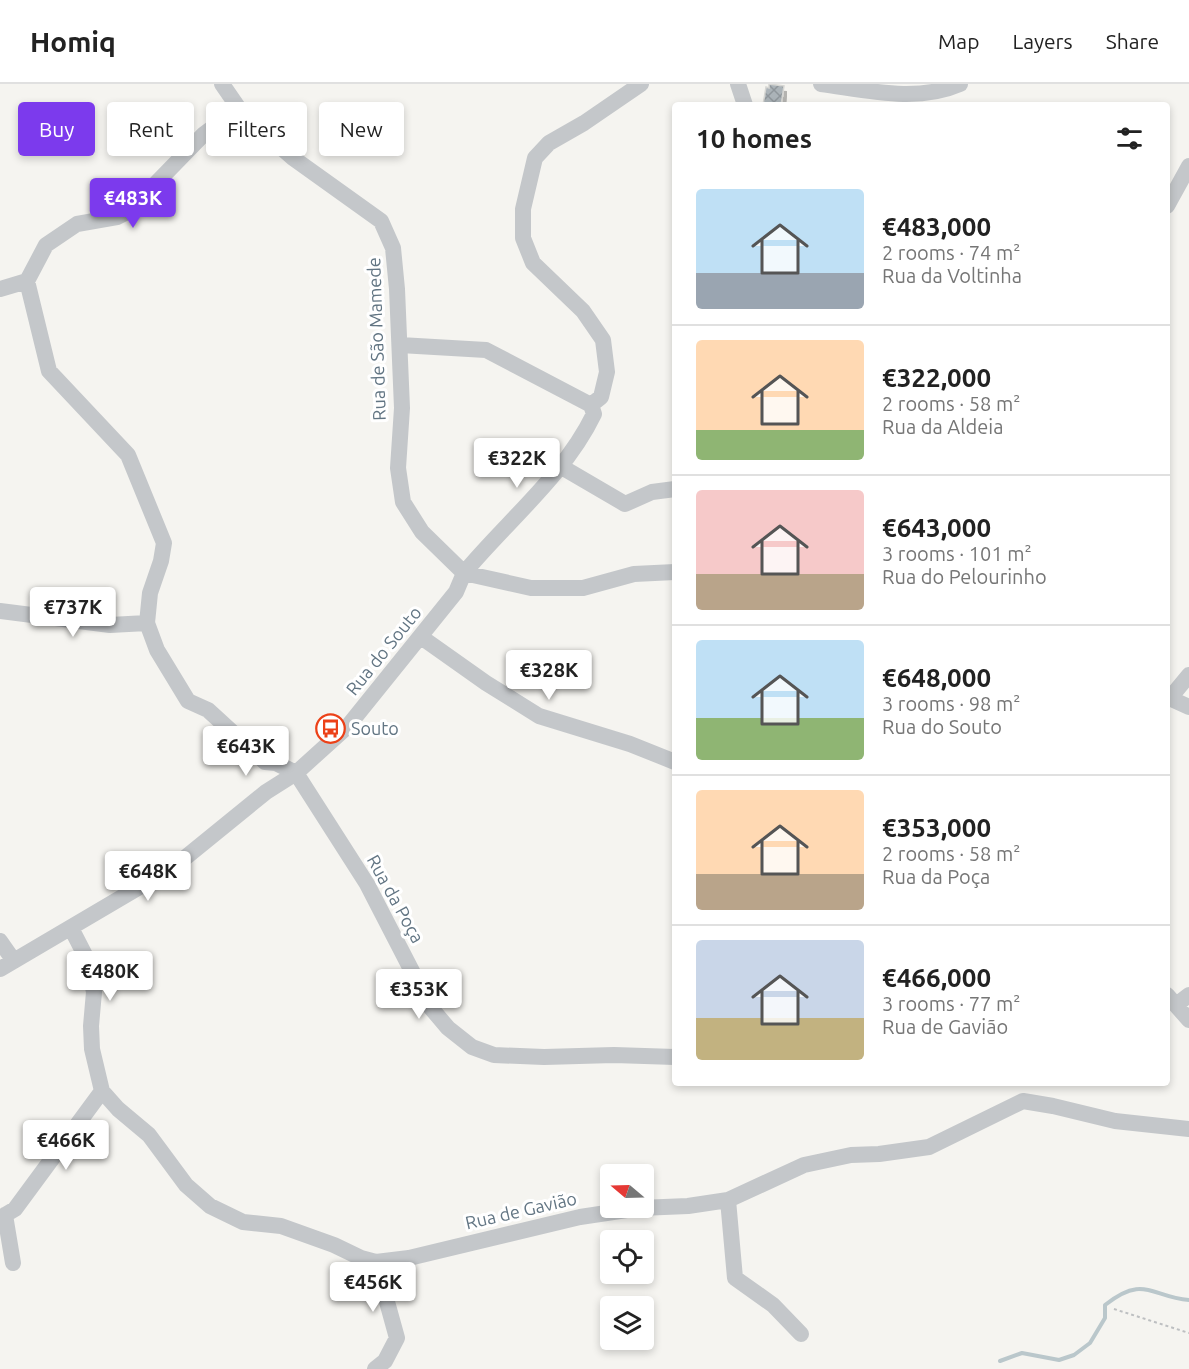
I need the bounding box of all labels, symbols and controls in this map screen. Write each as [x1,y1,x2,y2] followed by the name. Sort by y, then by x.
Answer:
[30,26,116,57] text: Homiq
[938,29,979,53] text: Map
[1012,29,1073,53] text: Layers
[1106,29,1159,53] text: Share
[18,102,95,156] chip: Buy
[107,102,194,156] chip: Rent
[206,102,307,156] chip: Filters
[319,102,404,156] chip: New
[1113,122,1146,155] icon: filters
[696,124,812,153] text: 10 homes
[91,178,175,229] pin: €483K
[104,186,162,209] text: €483K
[882,212,991,241] text: €483,000
[744,213,816,285] icon: home
[882,241,1020,264] text: 2 rooms · 74 m²
[363,257,389,421] street label: Rua de São Mamede
[882,264,1022,287] text: Rua da Voltinha
[882,363,991,392] text: €322,000
[744,364,816,436] icon: home
[882,392,1020,415] text: 2 rooms · 58 m²
[882,415,1003,438] text: Rua da Aldeia
[475,438,559,489] pin: €322K
[488,446,546,469] text: €322K
[882,513,991,542] text: €643,000
[744,514,816,586] icon: home
[882,542,1032,565] text: 3 rooms · 101 m²
[882,565,1047,588] text: Rua do Pelourinho
[31,587,115,638] pin: €737K
[44,595,102,618] text: €737K
[342,602,425,699] street label: Rua do Souto
[507,650,591,701] pin: €328K
[520,658,578,681] text: €328K
[882,663,991,692] text: €648,000
[744,664,816,736] icon: home
[882,692,1020,715] text: 3 rooms · 98 m²
[314,713,346,745] bus stop icon: Souto
[882,715,1002,738] text: Rua do Souto
[351,718,399,738] place label: Souto
[204,726,288,777] pin: €643K
[217,734,275,757] text: €643K
[882,813,991,842] text: €353,000
[744,814,816,886] icon: home
[882,842,1020,865] text: 2 rooms · 58 m²
[106,851,190,902] pin: €648K
[364,851,428,946] street label: Rua da Poça
[119,859,177,882] text: €648K
[882,865,990,888] text: Rua da Poça
[68,951,152,1002] pin: €480K
[81,959,139,982] text: €480K
[882,963,991,992] text: €466,000
[744,964,816,1036] icon: home
[377,969,461,1020] pin: €353K
[390,977,448,1000] text: €353K
[882,992,1020,1015] text: 3 rooms · 77 m²
[882,1015,1008,1038] text: Rua de Gavião
[24,1120,108,1171] pin: €466K
[37,1128,95,1151] text: €466K
[600,1164,654,1218] north arrow
[600,1164,654,1350] map controls
[463,1188,578,1233] street label: Rua de Gavião
[600,1230,654,1284] button: locate
[331,1262,415,1313] pin: €456K
[344,1270,402,1293] text: €456K
[600,1296,654,1350] button: layers

